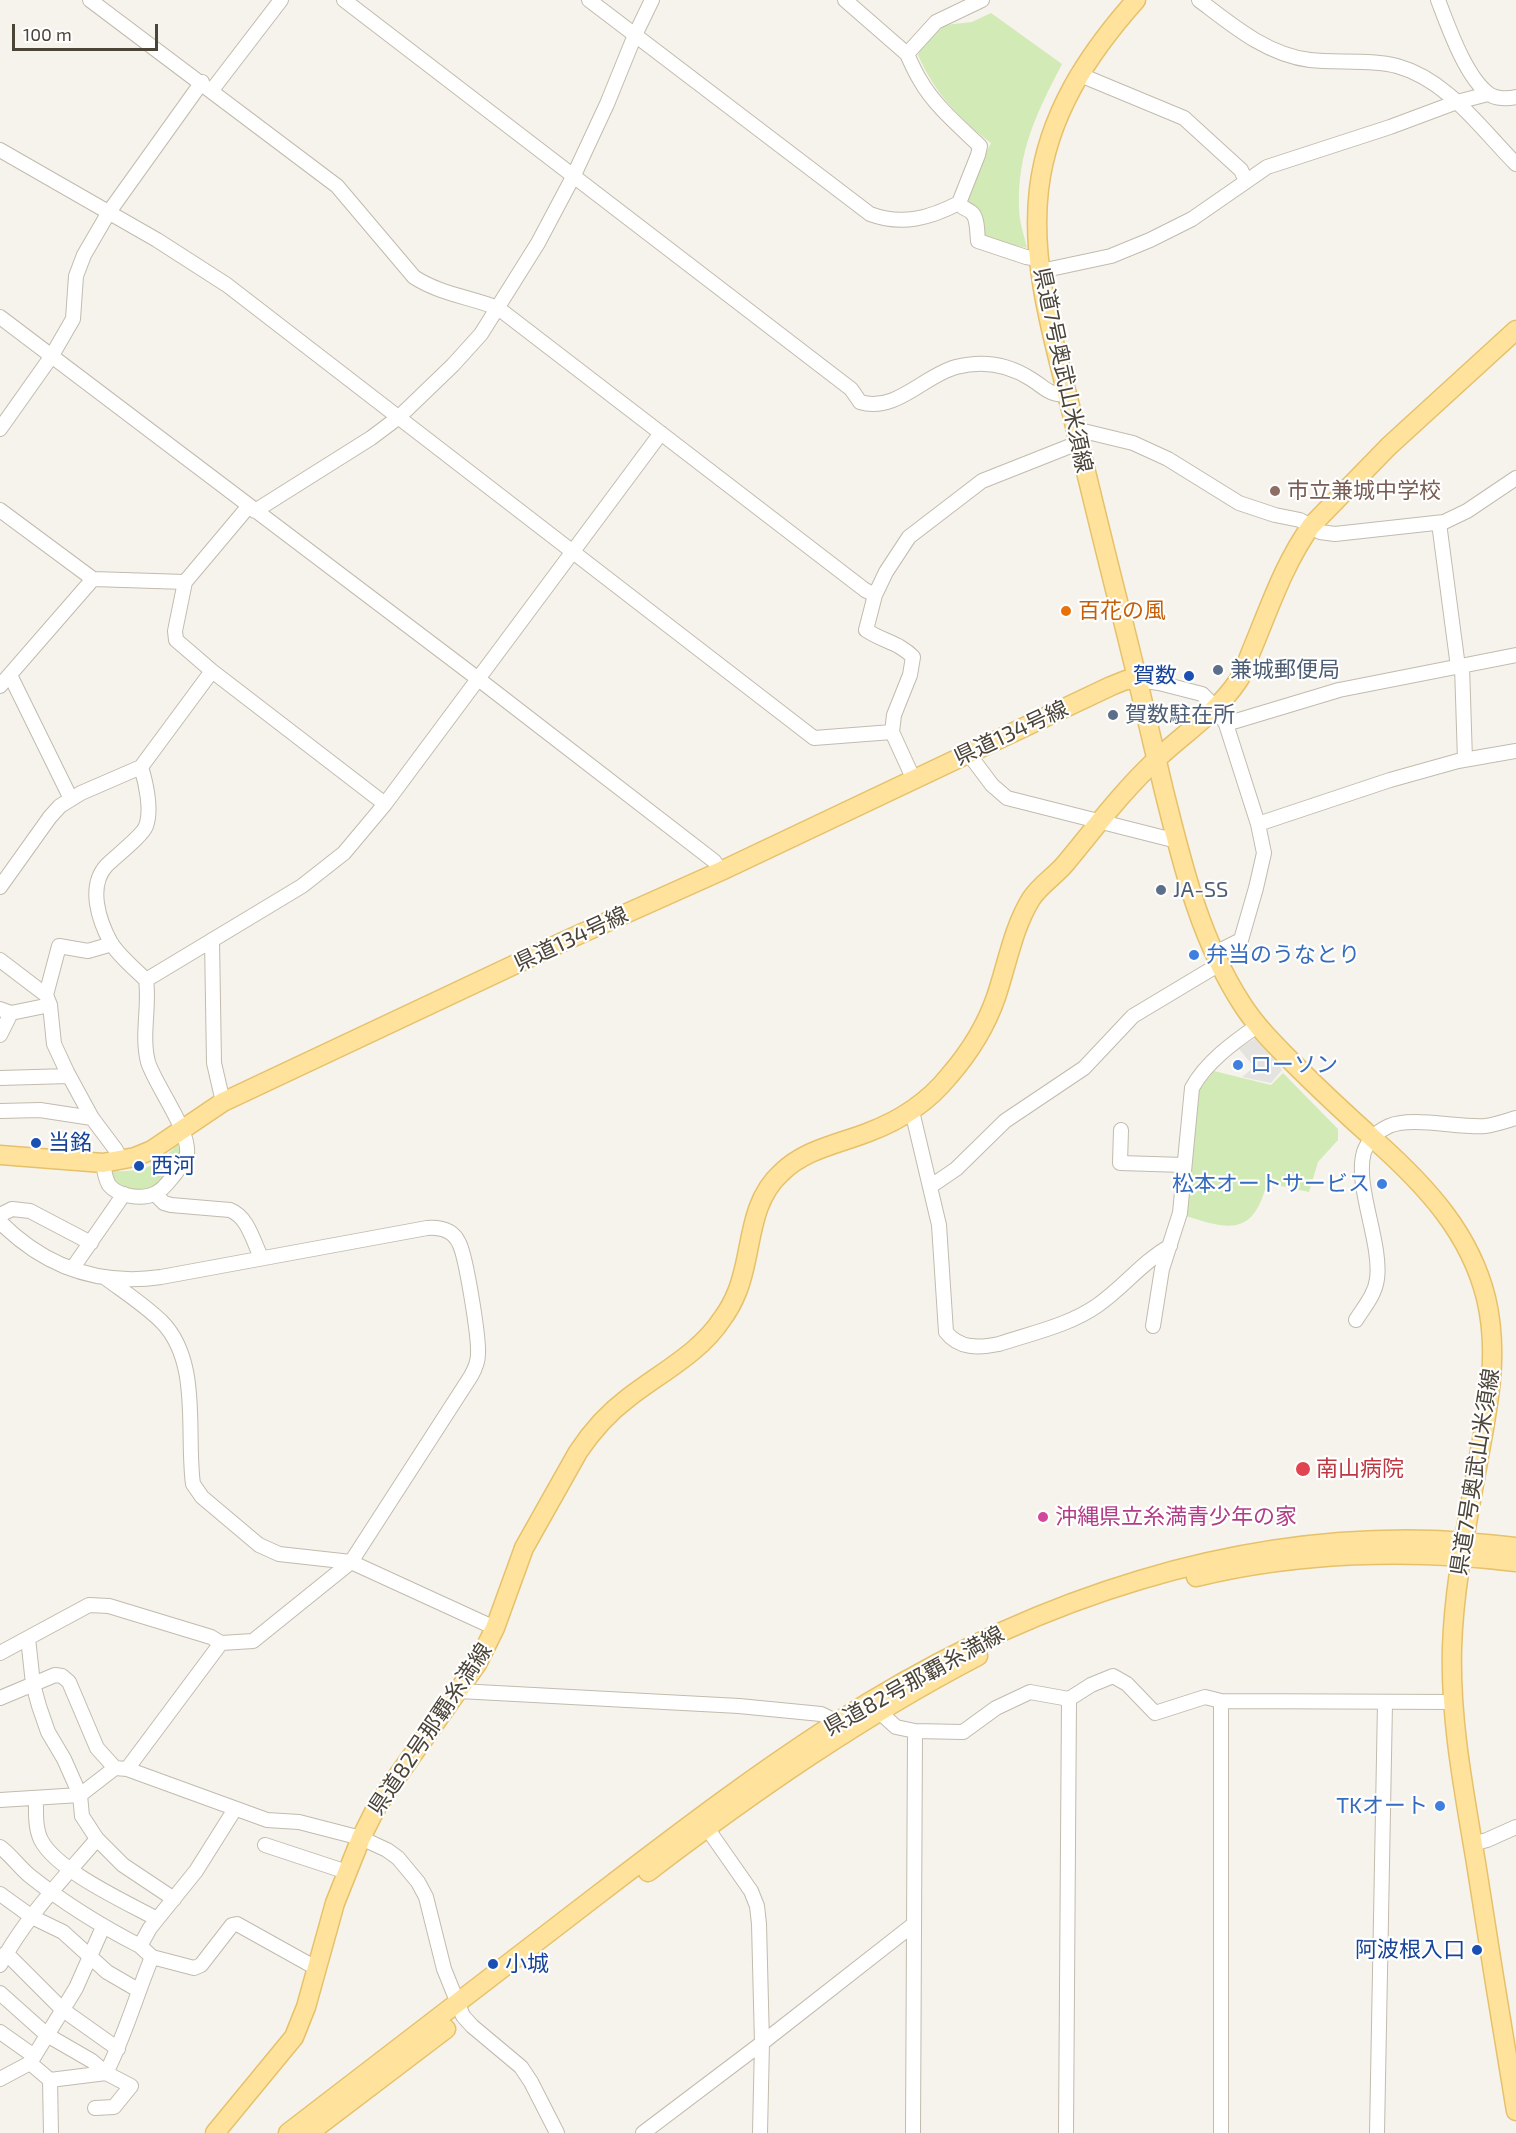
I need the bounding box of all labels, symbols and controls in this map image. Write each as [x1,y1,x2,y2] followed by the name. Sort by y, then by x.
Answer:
[15,12,160,50] scale bar
[23,23,72,45] text: 100 m
[1028,265,1098,475] street label: 県道7号奥武山米須線
[1287,478,1441,504] place label: 市立兼城中学校
[1268,484,1282,498] marker: 市立兼城中学校
[1078,598,1166,624] place label: 百花の風
[1059,604,1073,618] marker: 百花の風
[1230,657,1340,683] place label: 兼城郵便局
[1133,663,1177,689] place label: 賀数
[1211,663,1225,677] marker: 兼城郵便局
[1182,669,1196,683] marker: 賀数
[950,695,1072,771] street label: 県道134号線
[1125,702,1235,728] place label: 賀数駐在所
[1106,708,1120,722] marker: 賀数駐在所
[1173,877,1228,903] place label: JA-SS
[1154,883,1168,897] marker: JA-SS
[510,901,632,977] street label: 県道134号線
[1206,942,1360,968] place label: 弁当のうなとり
[1187,948,1201,962] marker: 弁当のうなとり
[1250,1052,1338,1078] place label: ローソン
[1231,1058,1245,1072] marker: ローソン
[48,1130,92,1156] place label: 当銘
[29,1136,43,1150] marker: 当銘
[151,1153,195,1179] place label: 西河
[132,1159,146,1173] marker: 西河
[1172,1171,1370,1197] place label: 松本オートサービス
[1375,1177,1389,1191] marker: 松本オートサービス
[1446,1367,1504,1577] street label: 県道7号奥武山米須線
[1316,1456,1404,1482] place label: 南山病院
[1294,1460,1312,1478] marker: 南山病院
[1055,1504,1297,1530] place label: 沖縄県立糸満青少年の家
[1036,1510,1050,1524] marker: 沖縄県立糸満青少年の家
[819,1621,1009,1741] street label: 県道82号那覇糸満線
[363,1638,497,1820] street label: 県道82号那覇糸満線
[1336,1793,1428,1819] place label: TKオート
[1433,1799,1447,1813] marker: TKオート
[1355,1937,1465,1963] place label: 阿波根入口
[1470,1943,1484,1957] marker: 阿波根入口
[505,1951,549,1977] place label: 小城
[486,1957,500,1971] marker: 小城

